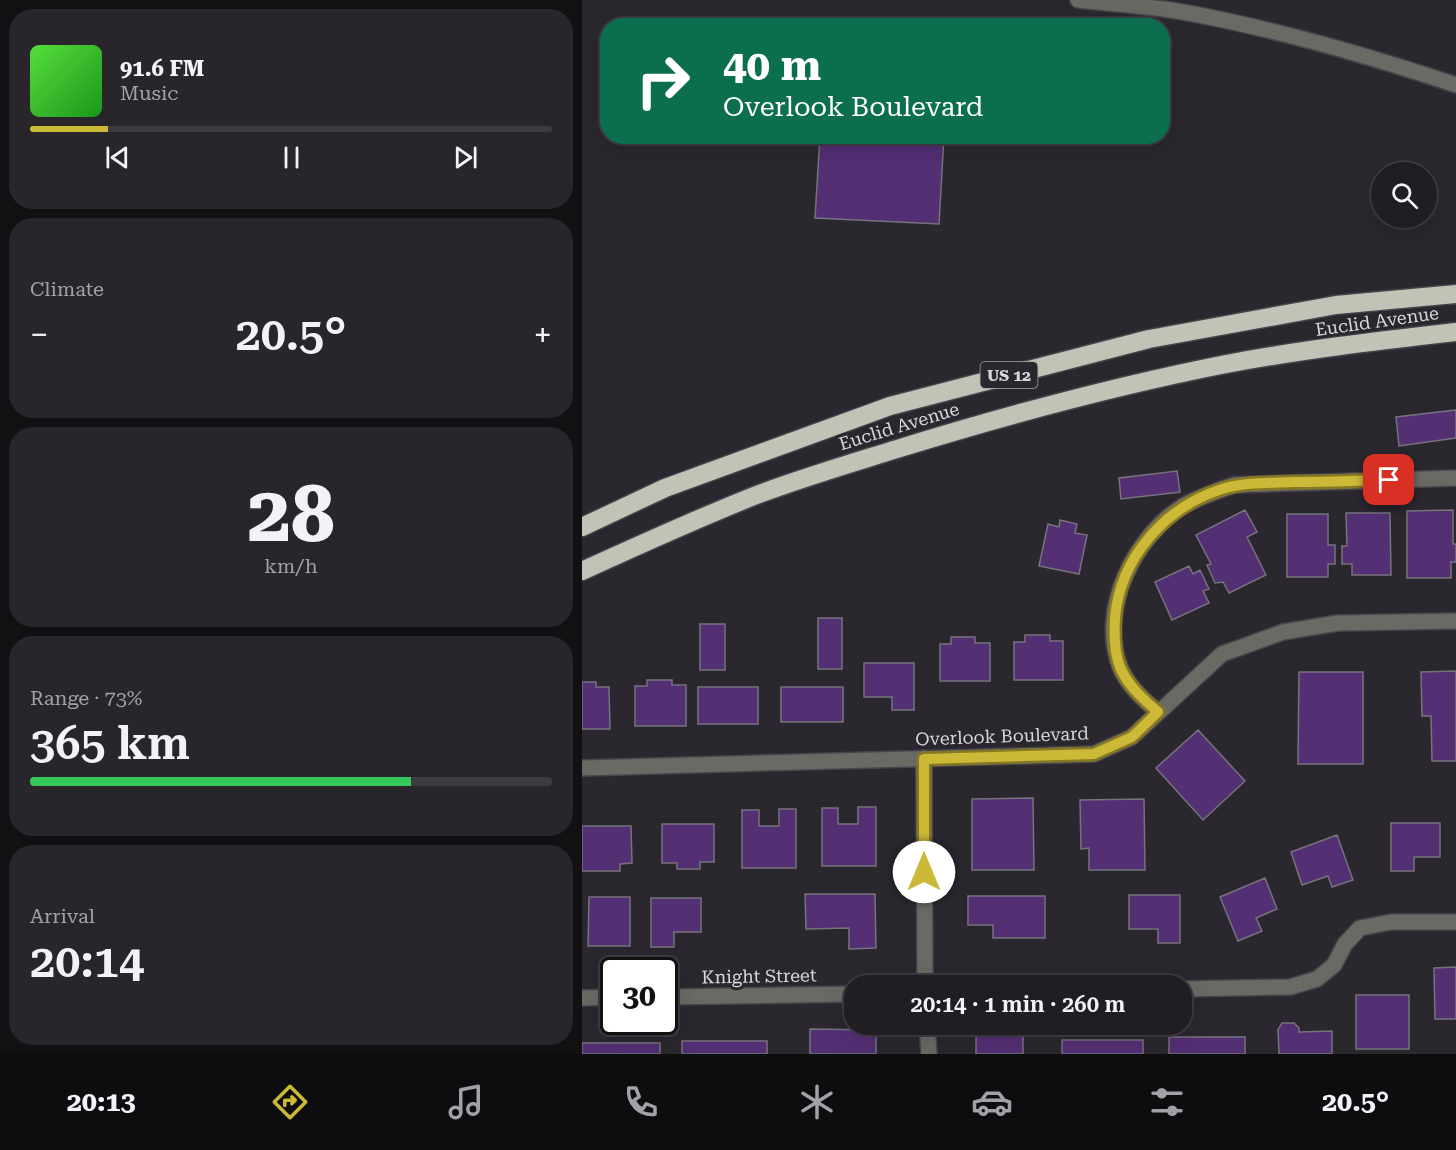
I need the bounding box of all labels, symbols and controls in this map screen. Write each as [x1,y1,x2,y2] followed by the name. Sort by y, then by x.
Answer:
[723,41,821,90] text: 40 m
[624,42,702,120] icon: right
[120,56,204,81] text: 91.6 FM
[120,81,179,105] text: Music
[723,91,983,123] text: Overlook Boulevard
[101,141,134,174] icon: previous
[275,141,308,174] icon: pause
[449,141,482,174] icon: next
[1371,162,1437,228] map controls
[1371,162,1437,228] button: search
[30,277,104,301] text: Climate
[1314,302,1440,340] street label: Euclid Avenue
[235,308,347,361] text: 20.5°
[30,315,48,354] text: −
[534,315,552,354] text: +
[980,362,1038,388] road number: US 12
[836,398,962,454] street label: Euclid Avenue
[1363,454,1414,505] pin
[1372,463,1405,496] icon: arrive
[247,469,335,560] text: 28
[264,554,318,578] text: km/h
[30,686,142,710] text: Range · 73%
[30,717,190,770] text: 365 km
[915,722,1090,750] street label: Overlook Boulevard
[892,840,956,904] position arrow
[30,904,95,928] text: Arrival
[30,935,144,988] text: 20:14
[600,957,678,1035] speed limit sign: 30
[701,964,817,988] street label: Knight Street
[911,992,1125,1017] text: 20:14 · 1 min · 260 m
[269,1081,311,1123] icon: directions
[445,1081,487,1123] icon: music
[620,1081,662,1123] icon: phone
[796,1081,838,1123] icon: climate
[971,1081,1013,1123] icon: car
[1146,1081,1188,1123] icon: filters
[67,1086,136,1118] text: 20:13
[1322,1086,1389,1118] text: 20.5°

